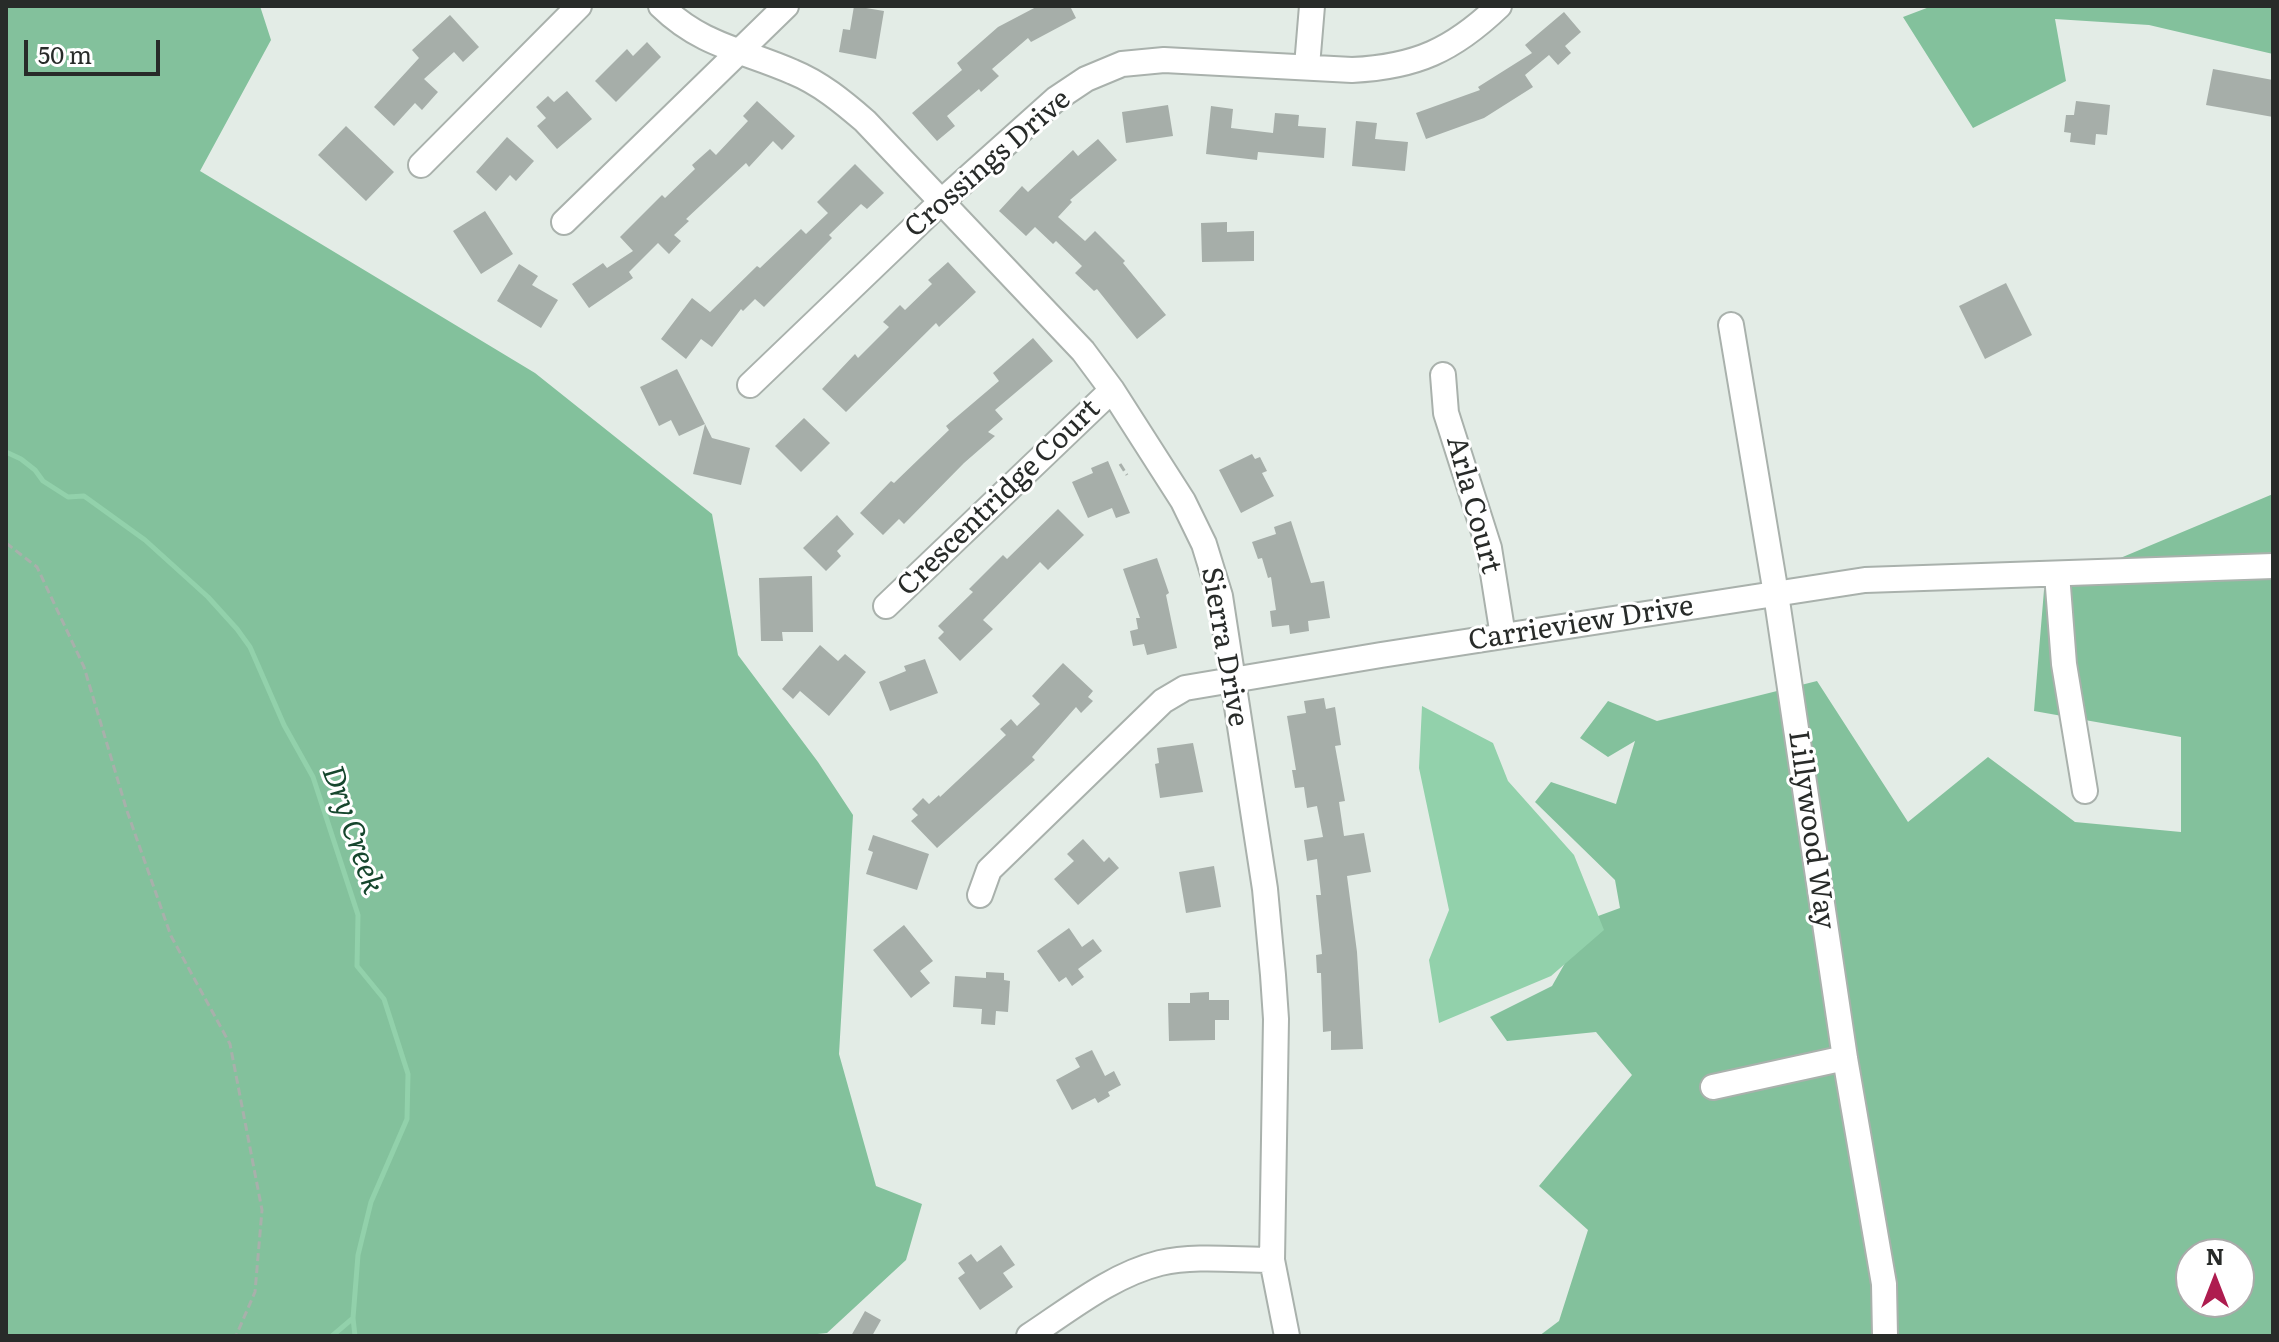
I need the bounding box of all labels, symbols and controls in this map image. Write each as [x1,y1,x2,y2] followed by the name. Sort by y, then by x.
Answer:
[28,24,164,74] scale bar
[38,36,92,71] text: 50 m
[898,83,1078,245] street label: Crossings Drive
[891,393,1107,603] street label: Crescentridge Court
[1439,433,1507,577] street label: Arla Court
[1193,565,1255,729] street label: Sierra Drive
[1466,590,1696,658] street label: Carrieview Drive
[1780,729,1842,931] street label: Lillywood Way
[313,761,391,899] water label: Dry Creek
[2175,1238,2255,1318] north arrow
[2206,1239,2224,1272] text: N

